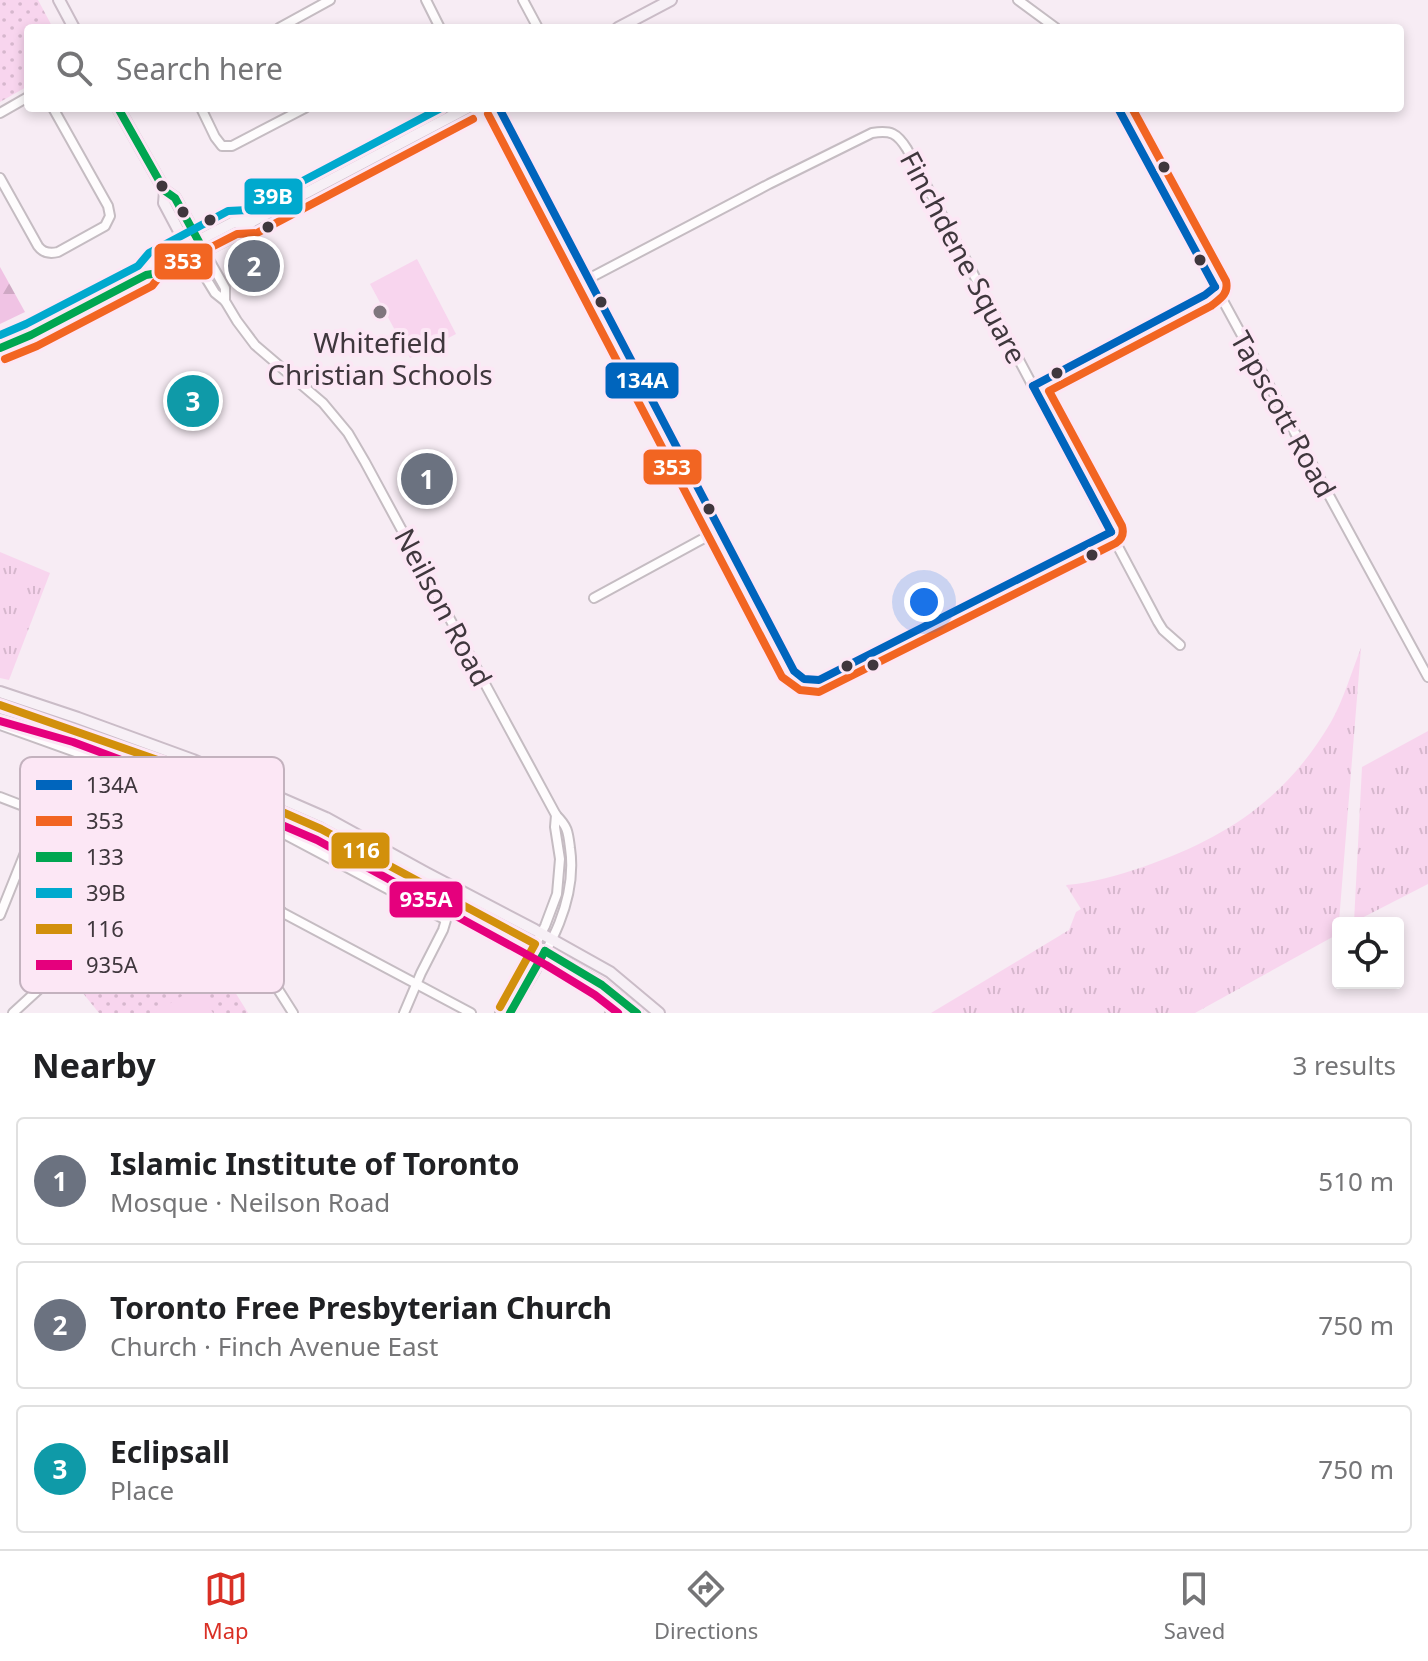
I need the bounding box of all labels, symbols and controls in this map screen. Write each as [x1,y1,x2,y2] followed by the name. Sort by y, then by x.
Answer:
[24,24,1404,112] search box
[52,46,96,90] icon: search
[116,48,283,89] text: Search here
[892,144,1036,370] street label: Finchdene Square
[1156,159,1172,175] unlabelled marker
[243,177,304,216] line badge: 39B
[154,178,170,194] unlabelled marker
[253,180,293,210] text: 39B
[175,204,191,220] unlabelled marker
[202,212,218,228] unlabelled marker
[260,219,276,235] unlabelled marker
[228,236,280,296] pin: 2
[153,242,214,281] line badge: 353
[164,245,202,275] text: 353
[1192,252,1208,268] unlabelled marker
[593,294,609,310] unlabelled marker
[371,303,389,321] marker: Whitefield Christian Schools
[267,323,493,393] place label: Whitefield Christian Schools
[1223,324,1345,504] street label: Tapscott Road
[604,361,680,400] line badge: 134A
[616,364,669,394] text: 134A
[1049,365,1065,381] unlabelled marker
[167,371,219,431] pin: 3
[642,448,703,486] line badge: 353
[401,449,453,509] pin: 1
[653,451,691,481] text: 353
[701,501,717,517] unlabelled marker
[386,521,502,693] street label: Neilson Road
[1084,547,1100,563] unlabelled marker
[904,582,944,622] your location
[865,657,881,673] unlabelled marker
[839,658,855,674] unlabelled marker
[20,757,284,993] legend
[86,769,139,799] text: 134A
[86,805,124,835] text: 353
[330,831,391,870] line badge: 116
[342,834,380,864] text: 116
[86,841,124,871] text: 133
[86,877,125,907] text: 39B
[388,880,464,919] line badge: 935A
[400,883,453,913] text: 935A
[86,913,124,943] text: 116
[1332,917,1404,989] map controls
[1332,917,1404,989] button: locate
[86,949,139,979] text: 935A
[32,1042,156,1088] text: Nearby
[1292,1047,1396,1083] text: 3 results
[110,1143,520,1184] text: Islamic Institute of Toronto
[53,1163,67,1199] text: 1
[1318,1163,1394,1199] text: 510 m
[110,1184,390,1220] text: Mosque · Neilson Road
[110,1287,612,1328] text: Toronto Free Presbyterian Church
[53,1307,67,1343] text: 2
[1318,1307,1394,1343] text: 750 m
[110,1328,438,1364] text: Church · Finch Avenue East
[110,1431,230,1472] text: Eclipsall
[53,1451,67,1487] text: 3
[1318,1451,1394,1487] text: 750 m
[110,1472,174,1508] text: Place
[203,1567,249,1645] tab: Map
[654,1567,758,1645] tab: Directions
[1164,1567,1225,1645] tab: Saved

